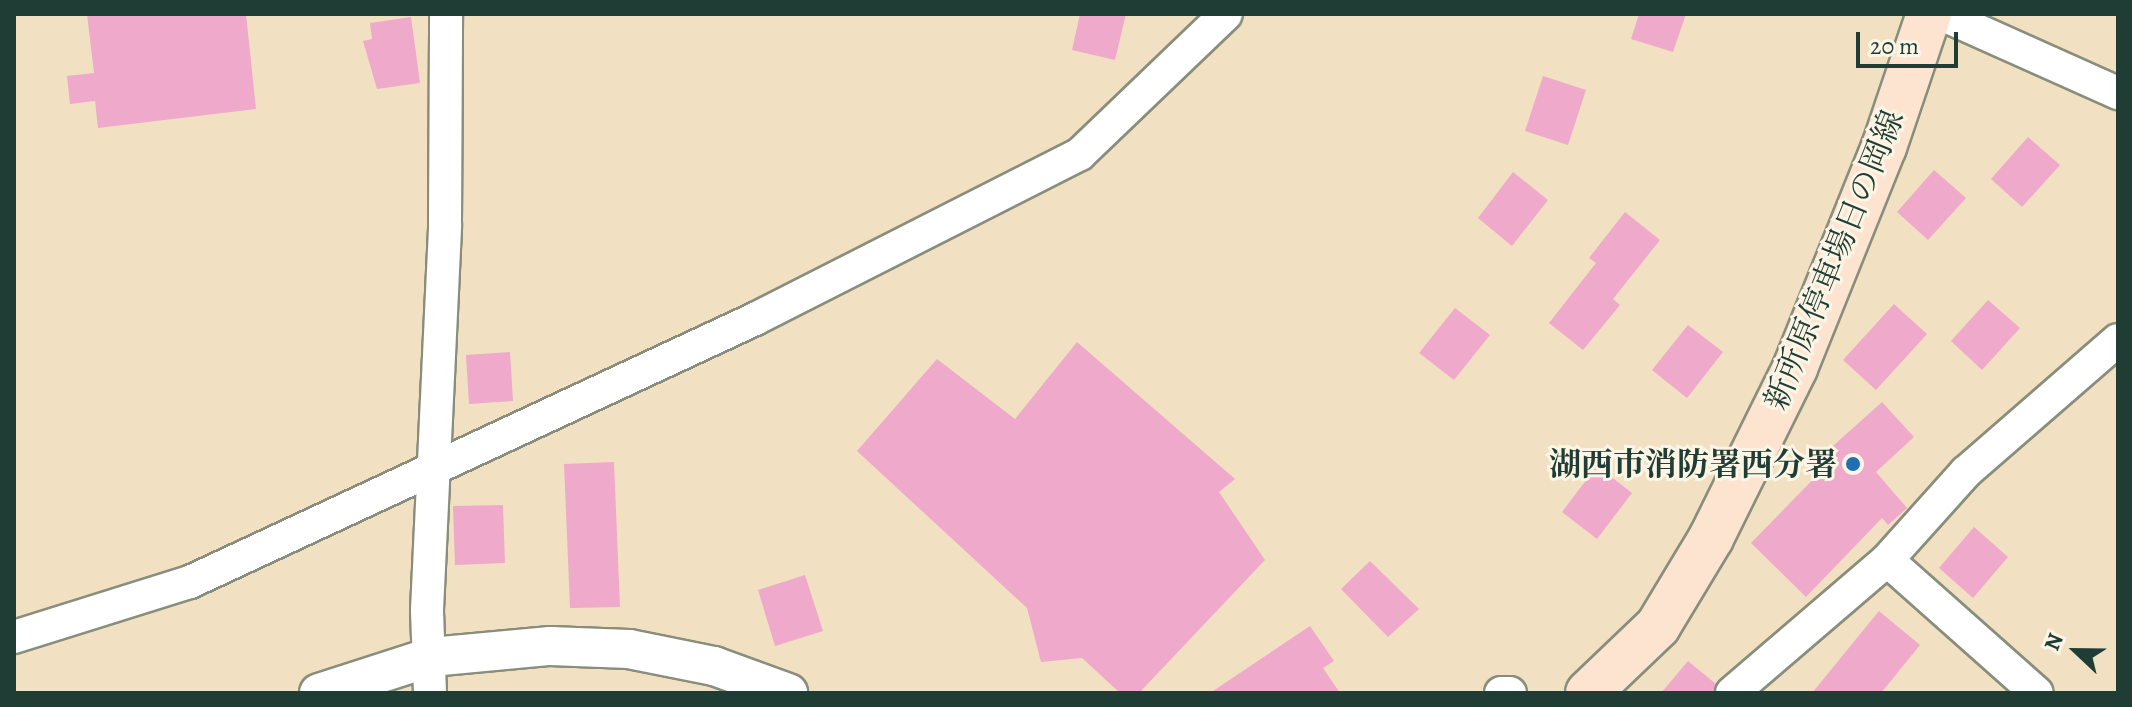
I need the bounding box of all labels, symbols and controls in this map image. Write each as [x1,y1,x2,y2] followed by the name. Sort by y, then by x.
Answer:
[1860,16,1962,66] scale bar
[1870,30,1919,62] text: 20 m
[1756,104,1912,416] street label: 新所原停車場日の岡線
[1549,445,1837,483] place label: 湖西市消防署西分署
[1844,455,1862,473] marker: 湖西市消防署西分署
[2036,611,2116,691] north arrow
[2037,629,2071,655] text: N

